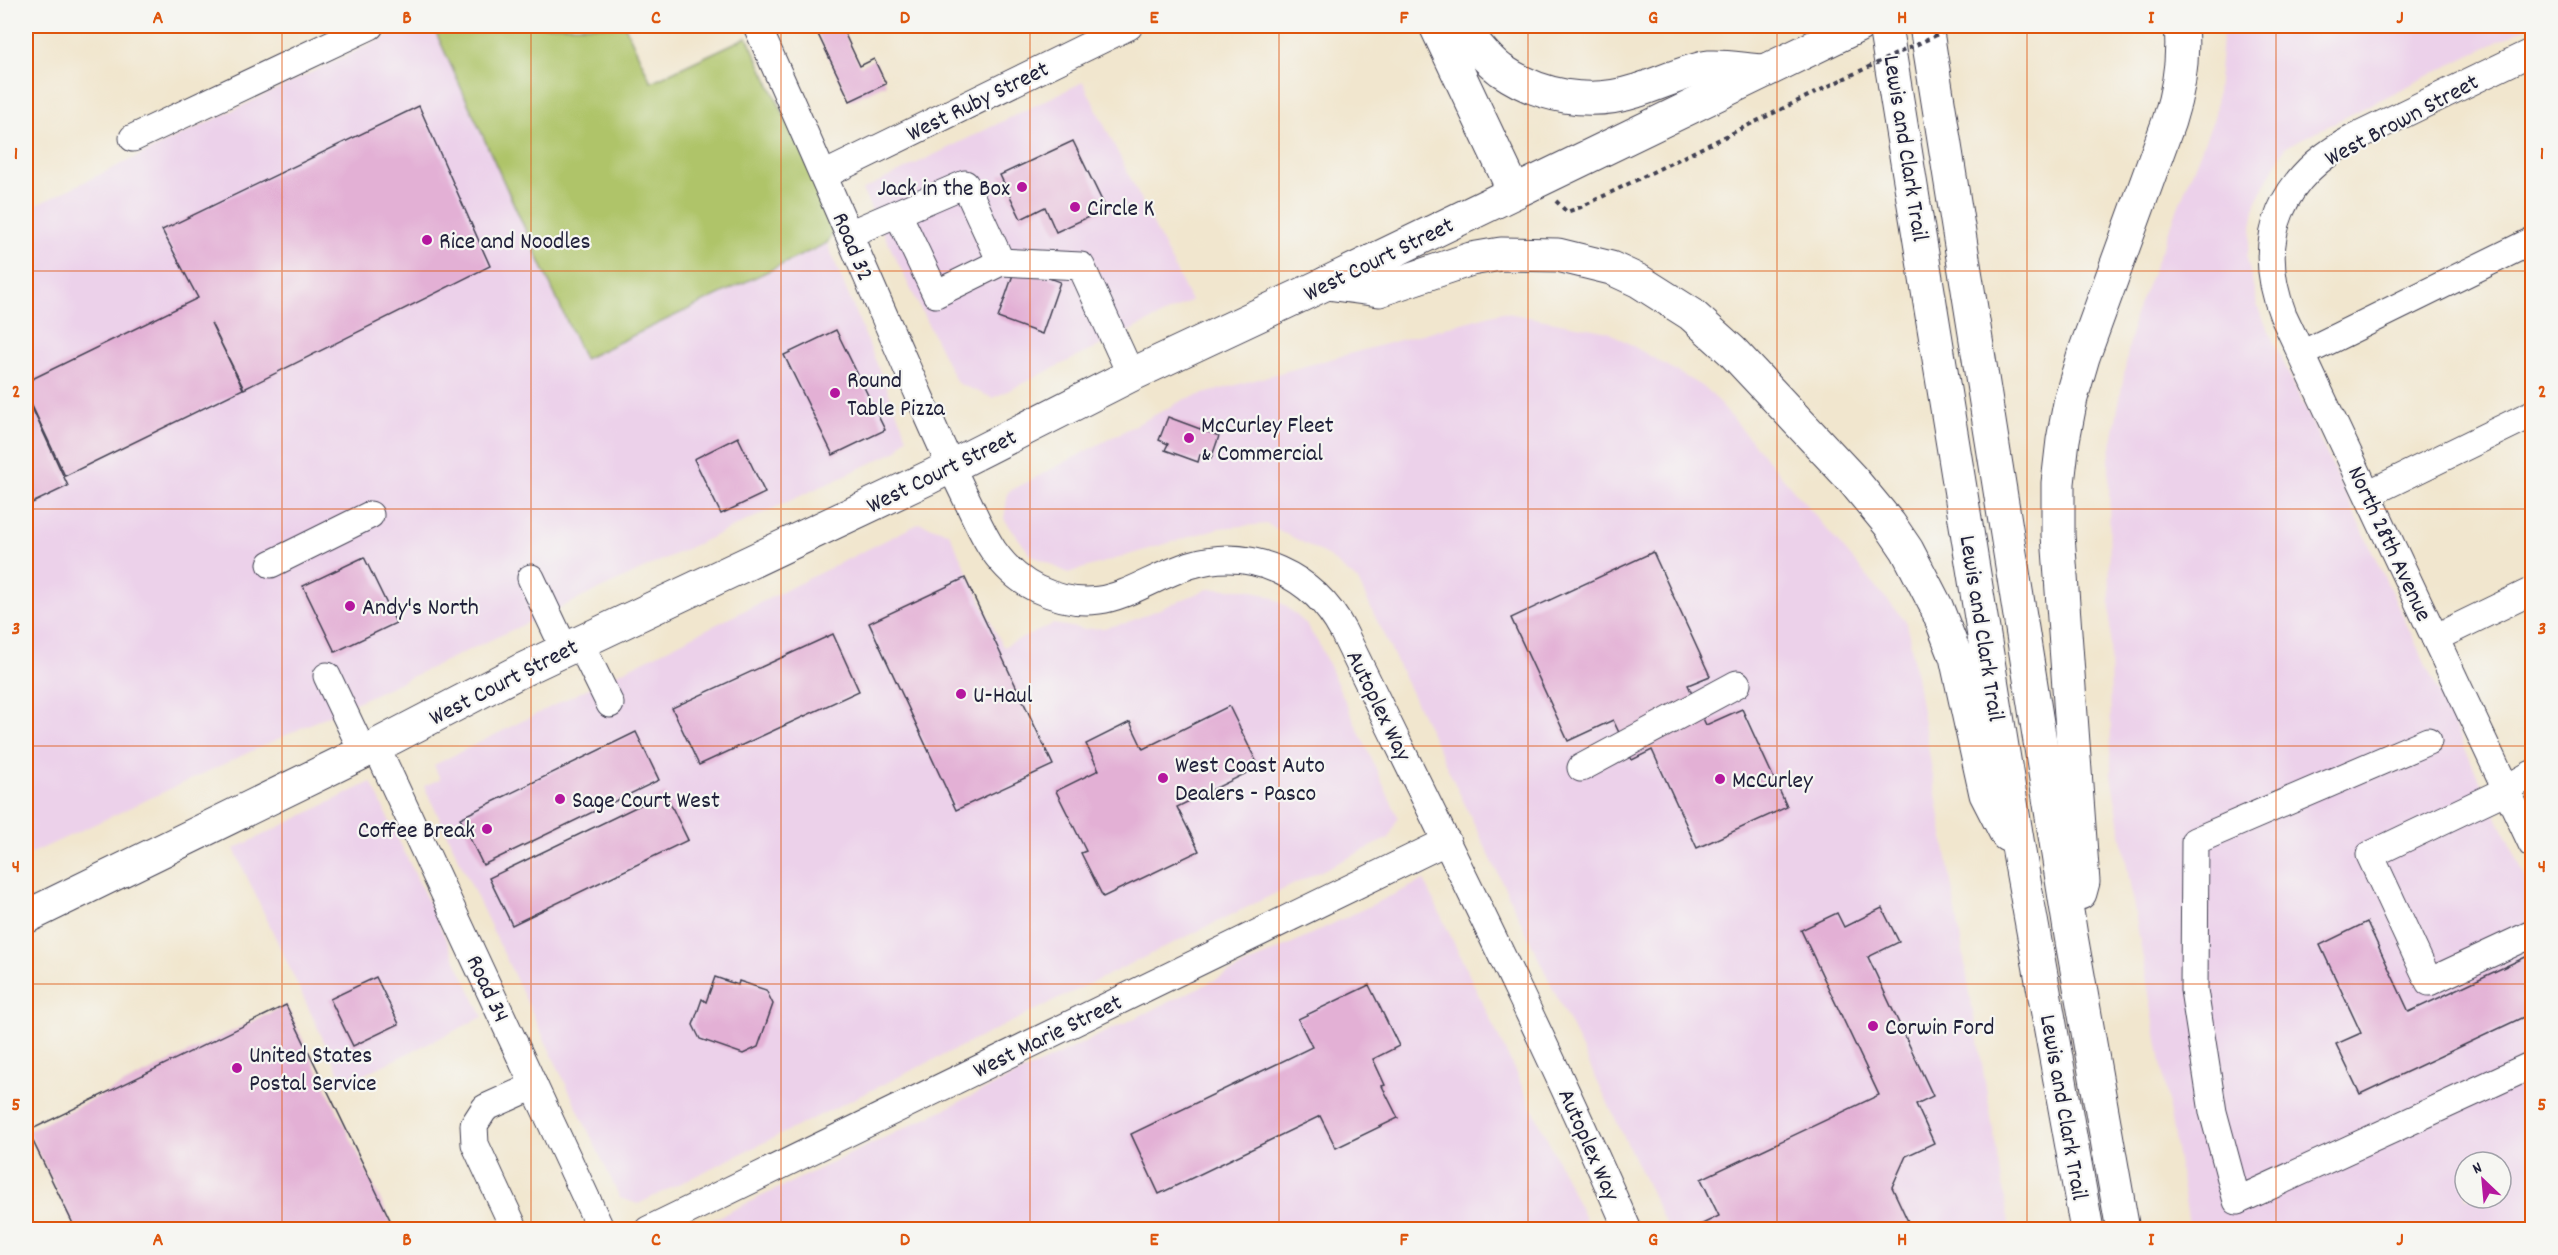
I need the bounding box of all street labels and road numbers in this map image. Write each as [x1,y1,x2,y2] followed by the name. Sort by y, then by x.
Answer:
[901,53,1055,152] street label: West Ruby Street
[1873,53,1936,244] street label: Lewis and Clark Trail
[2319,67,2486,177] street label: West Brown Street
[822,208,881,287] street label: Road 32
[1298,210,1460,312] street label: West Court Street
[861,422,1023,524] street label: West Court Street
[2337,461,2439,628] street label: North 28th Avenue
[1949,533,2012,724] street label: Lewis and Clark Trail
[424,631,585,736] street label: West Court Street
[1336,645,1419,769] street label: Autoplex Way
[456,950,517,1029] street label: Road 34
[968,987,1129,1088] street label: West Marie Street
[2029,1012,2095,1203] street label: Lewis and Clark Trail
[1547,1084,1628,1208] street label: Autoplex Way

